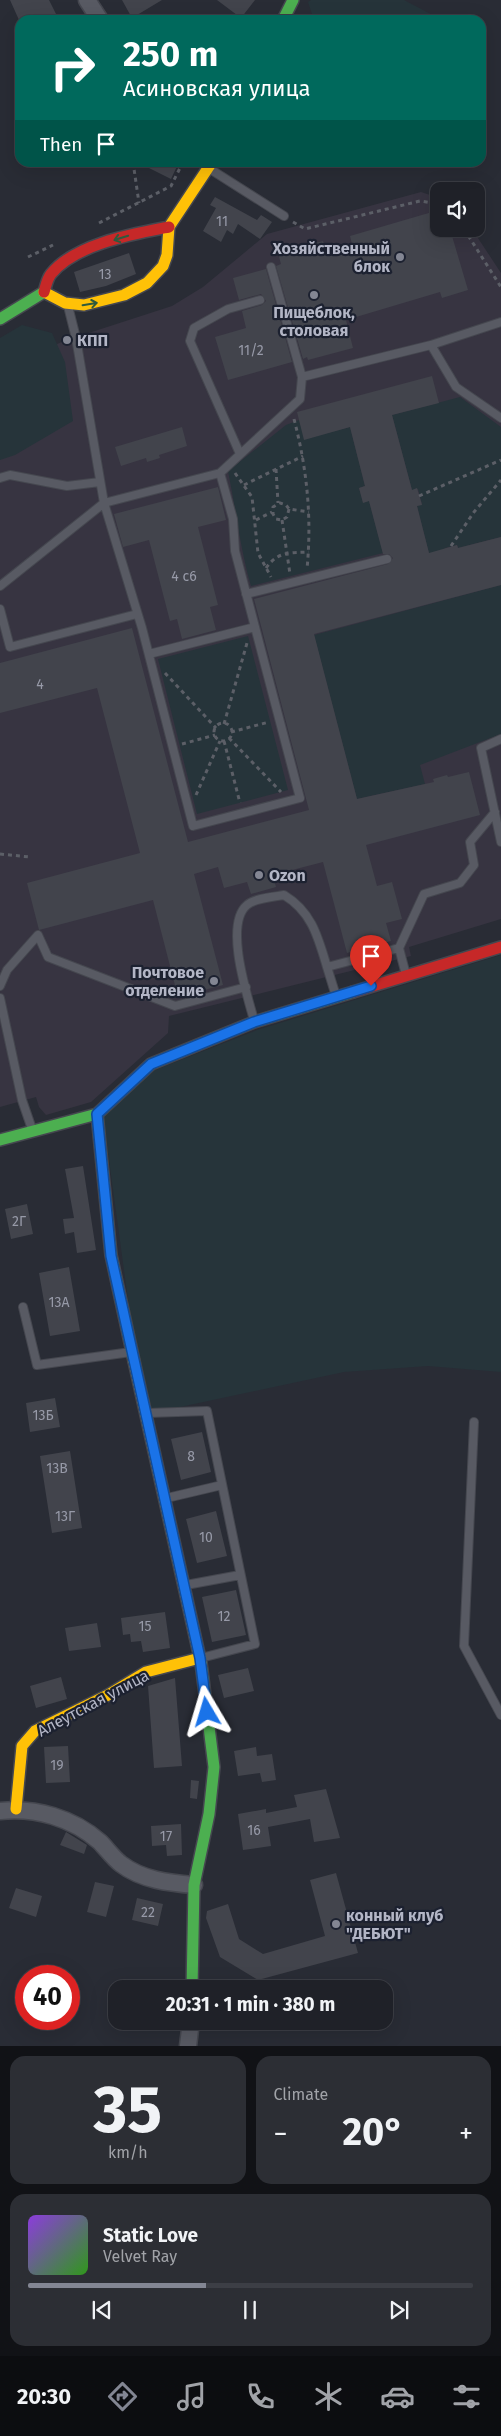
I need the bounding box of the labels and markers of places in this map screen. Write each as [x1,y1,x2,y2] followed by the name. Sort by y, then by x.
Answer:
[272,239,390,276] place label: Хозяйственный блок
[394,251,406,263] marker: Хозяйственный блок
[308,289,320,301] marker: Пищеблок, столовая
[273,303,355,340] place label: Пищеблок, столовая
[77,331,108,350] place label: КПП
[61,334,73,346] marker: КПП
[269,866,306,885] place label: Ozon
[253,869,265,881] marker: Ozon
[350,935,392,986] pin
[125,963,204,1000] place label: Почтовое отделение
[208,975,220,987] marker: Почтовое отделение
[346,1906,443,1943] place label: конный клуб "ДЕБЮТ"
[330,1918,342,1930] marker: конный клуб "ДЕБЮТ"

